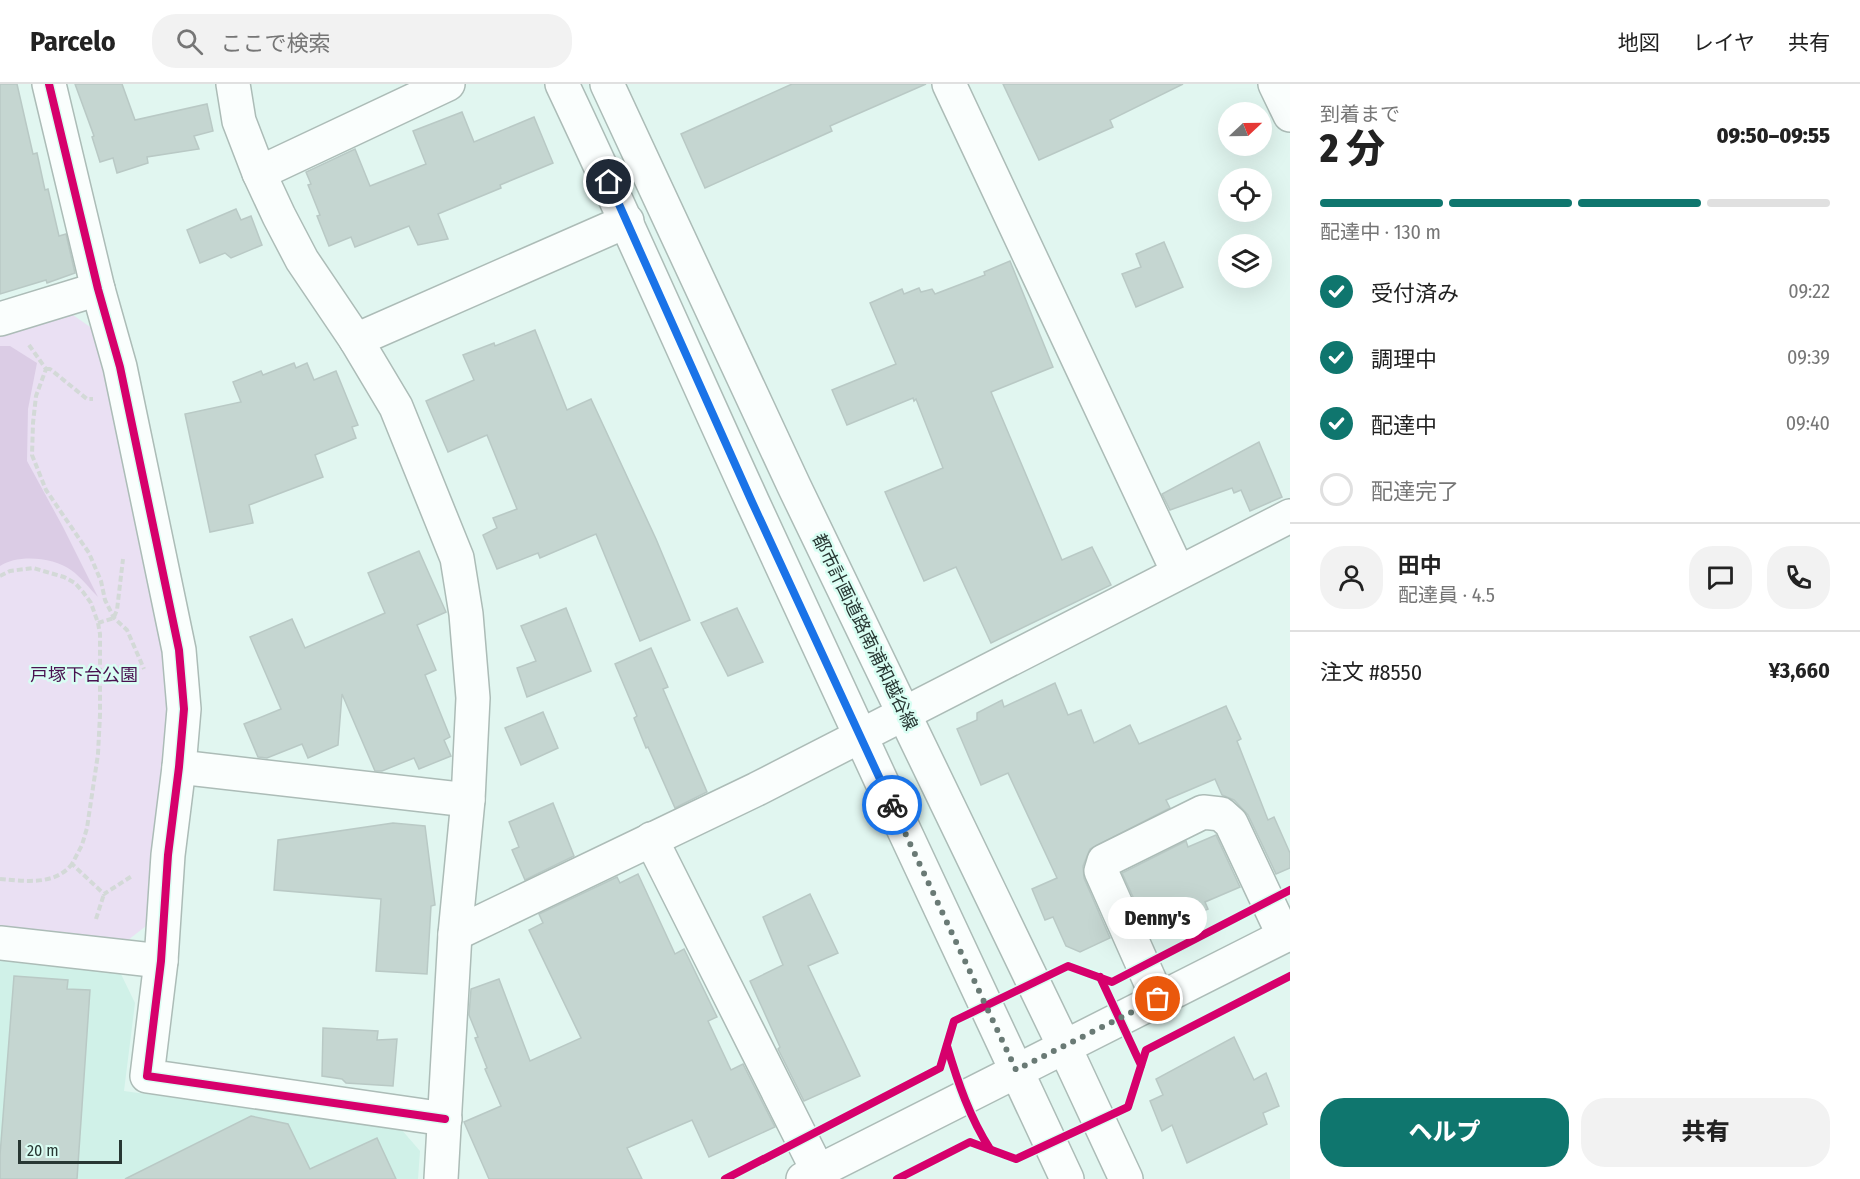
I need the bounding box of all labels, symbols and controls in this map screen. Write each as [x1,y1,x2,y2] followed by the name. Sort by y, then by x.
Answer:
[152,14,572,68] search box
[30,25,116,58] text: Parcelo
[173,25,206,58] icon: search
[221,30,331,57] text: ここで検索
[1618,30,1660,56] text: 地図
[1693,30,1755,56] text: レイヤ
[1788,30,1830,56] text: 共有
[1218,102,1272,156] north arrow
[1218,102,1272,288] map controls
[1320,102,1400,126] text: 到着まで
[1717,122,1830,149] text: 09:50–09:55
[1320,126,1385,172] text: 2 分
[583,156,634,207] pin
[592,165,625,198] icon: home
[1218,168,1272,222] button: locate
[1320,220,1441,244] text: 配達中 · 130 m
[1218,234,1272,288] button: layers
[1320,275,1353,308] icon: check
[1788,279,1830,303] text: 09:22
[1371,280,1459,307] text: 受付済み
[1320,341,1353,374] icon: check
[1787,345,1830,369] text: 09:39
[1371,346,1437,373] text: 調理中
[1320,407,1353,440] icon: check
[1786,411,1830,435] text: 09:40
[1371,412,1437,439] text: 配達中
[1371,478,1459,505] text: 配達完了
[808,530,922,734] street label: 都市計画道路南浦和越谷線
[1320,546,1383,609] button: person
[1689,546,1752,609] button: chat
[1767,546,1830,609] button: phone
[1398,552,1442,579] text: 田中
[1398,583,1495,607] text: 配達員 · 4.5
[1769,657,1830,684] text: ¥3,660
[1320,659,1422,686] text: 注文 #8550
[30,664,138,686] park label: 戸塚下台公園
[862,775,922,835] courier
[876,789,909,822] icon: bike
[1108,897,1208,939] callout: Denny's
[1125,906,1190,930] text: Denny's
[1132,973,1183,1024] pin
[1141,982,1174,1015] icon: bag
[1320,1098,1569,1167] button: ヘルプ
[1581,1098,1830,1167] button: 共有
[18,1137,122,1164] scale bar
[27,1141,58,1160] text: 20 m

